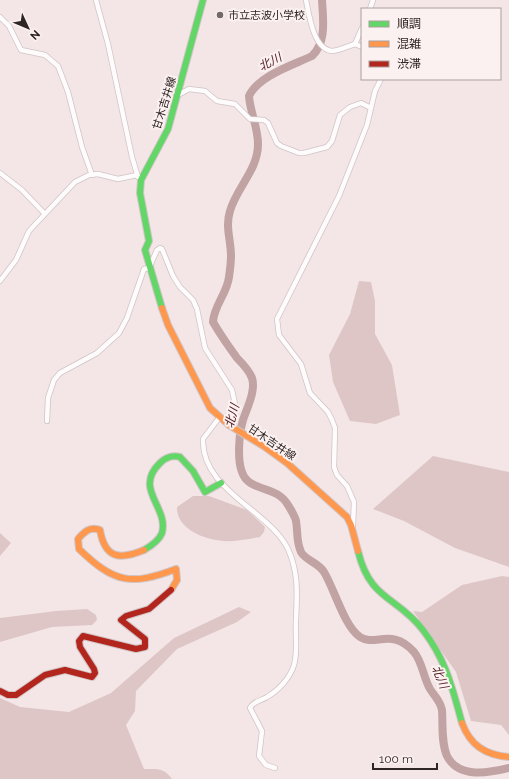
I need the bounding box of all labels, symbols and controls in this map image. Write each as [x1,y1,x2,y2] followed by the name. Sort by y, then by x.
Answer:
[8,8,48,48] north arrow
[361,8,501,80] legend
[228,9,305,22] place label: 市立志波小学校
[215,10,225,20] marker: 市立志波小学校
[397,17,421,31] text: 順調
[27,27,42,42] text: N
[397,37,421,51] text: 混雑
[256,49,286,74] water label: 北川
[397,57,421,71] text: 渋滞
[150,75,179,131] street label: 甘木吉井線
[222,401,243,429] water label: 北川
[245,422,298,463] street label: 甘木吉井線
[429,663,452,693] water label: 北川
[373,745,437,771] scale bar
[379,752,413,766] text: 100 m

